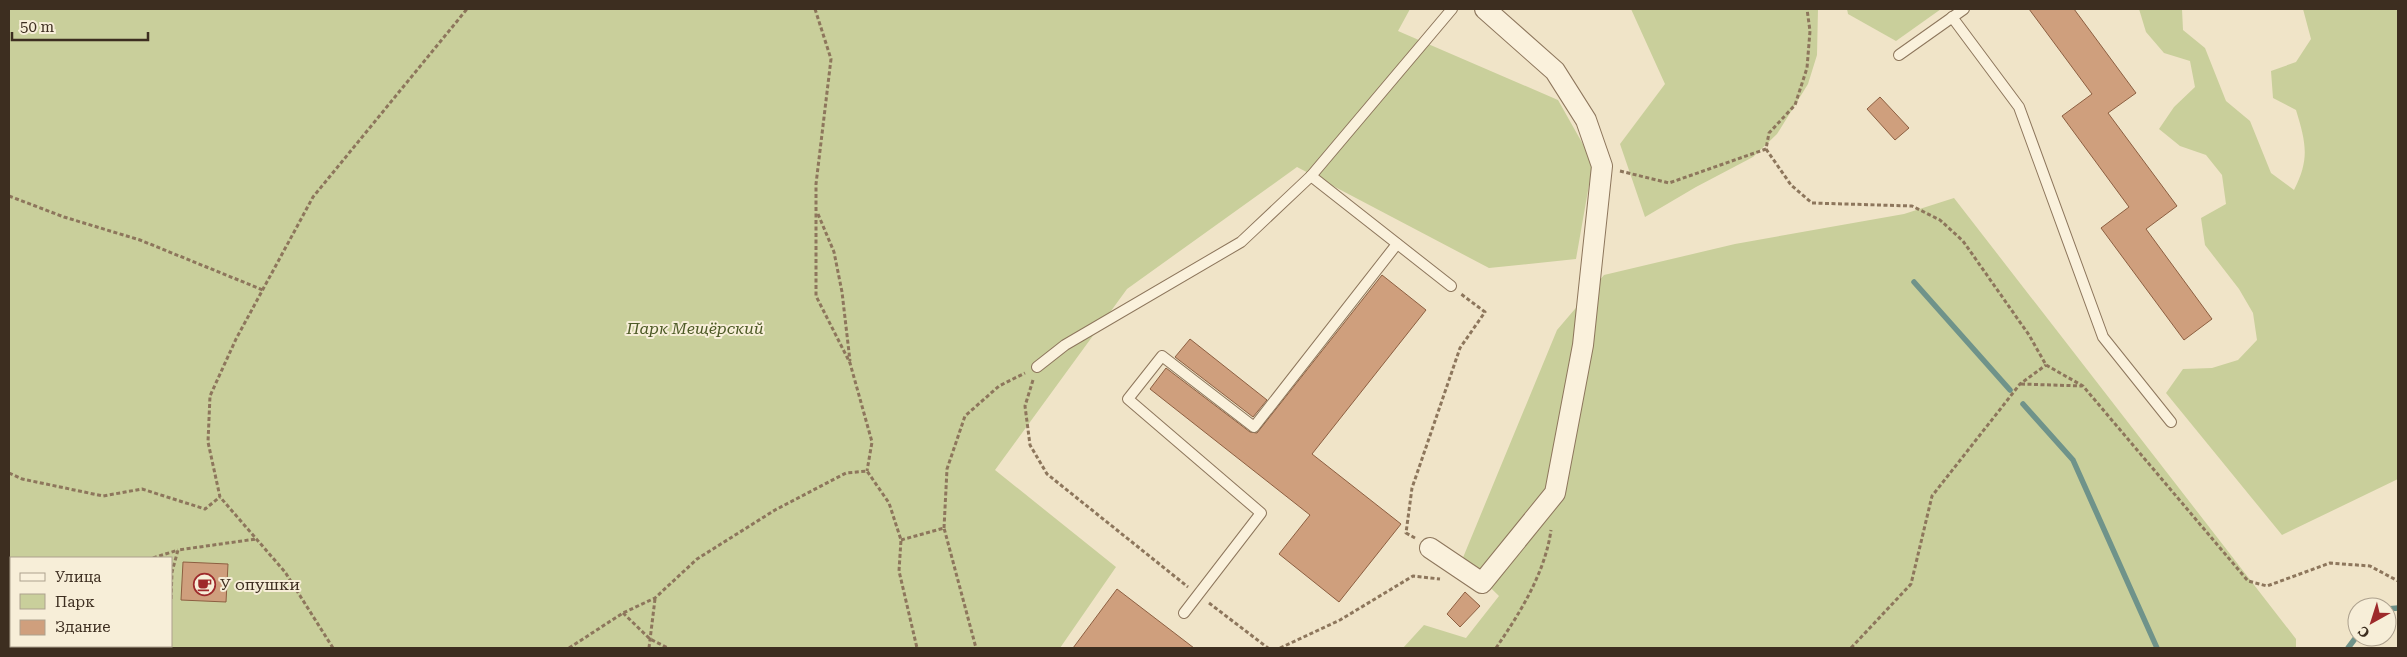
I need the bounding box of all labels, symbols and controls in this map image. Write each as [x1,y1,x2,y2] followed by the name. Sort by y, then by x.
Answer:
[12,10,149,42] scale bar
[20,18,55,36] text: 50 m
[625,319,764,338] park label: Парк Мещёрский
[10,557,172,647] legend
[55,568,101,586] text: Улица
[192,572,216,596] cafe icon: У опушки
[220,575,300,594] place label: У опушки
[55,593,95,611] text: Парк
[2347,597,2397,647] north arrow
[55,618,111,636] text: Здание
[2355,623,2373,641] text: С

